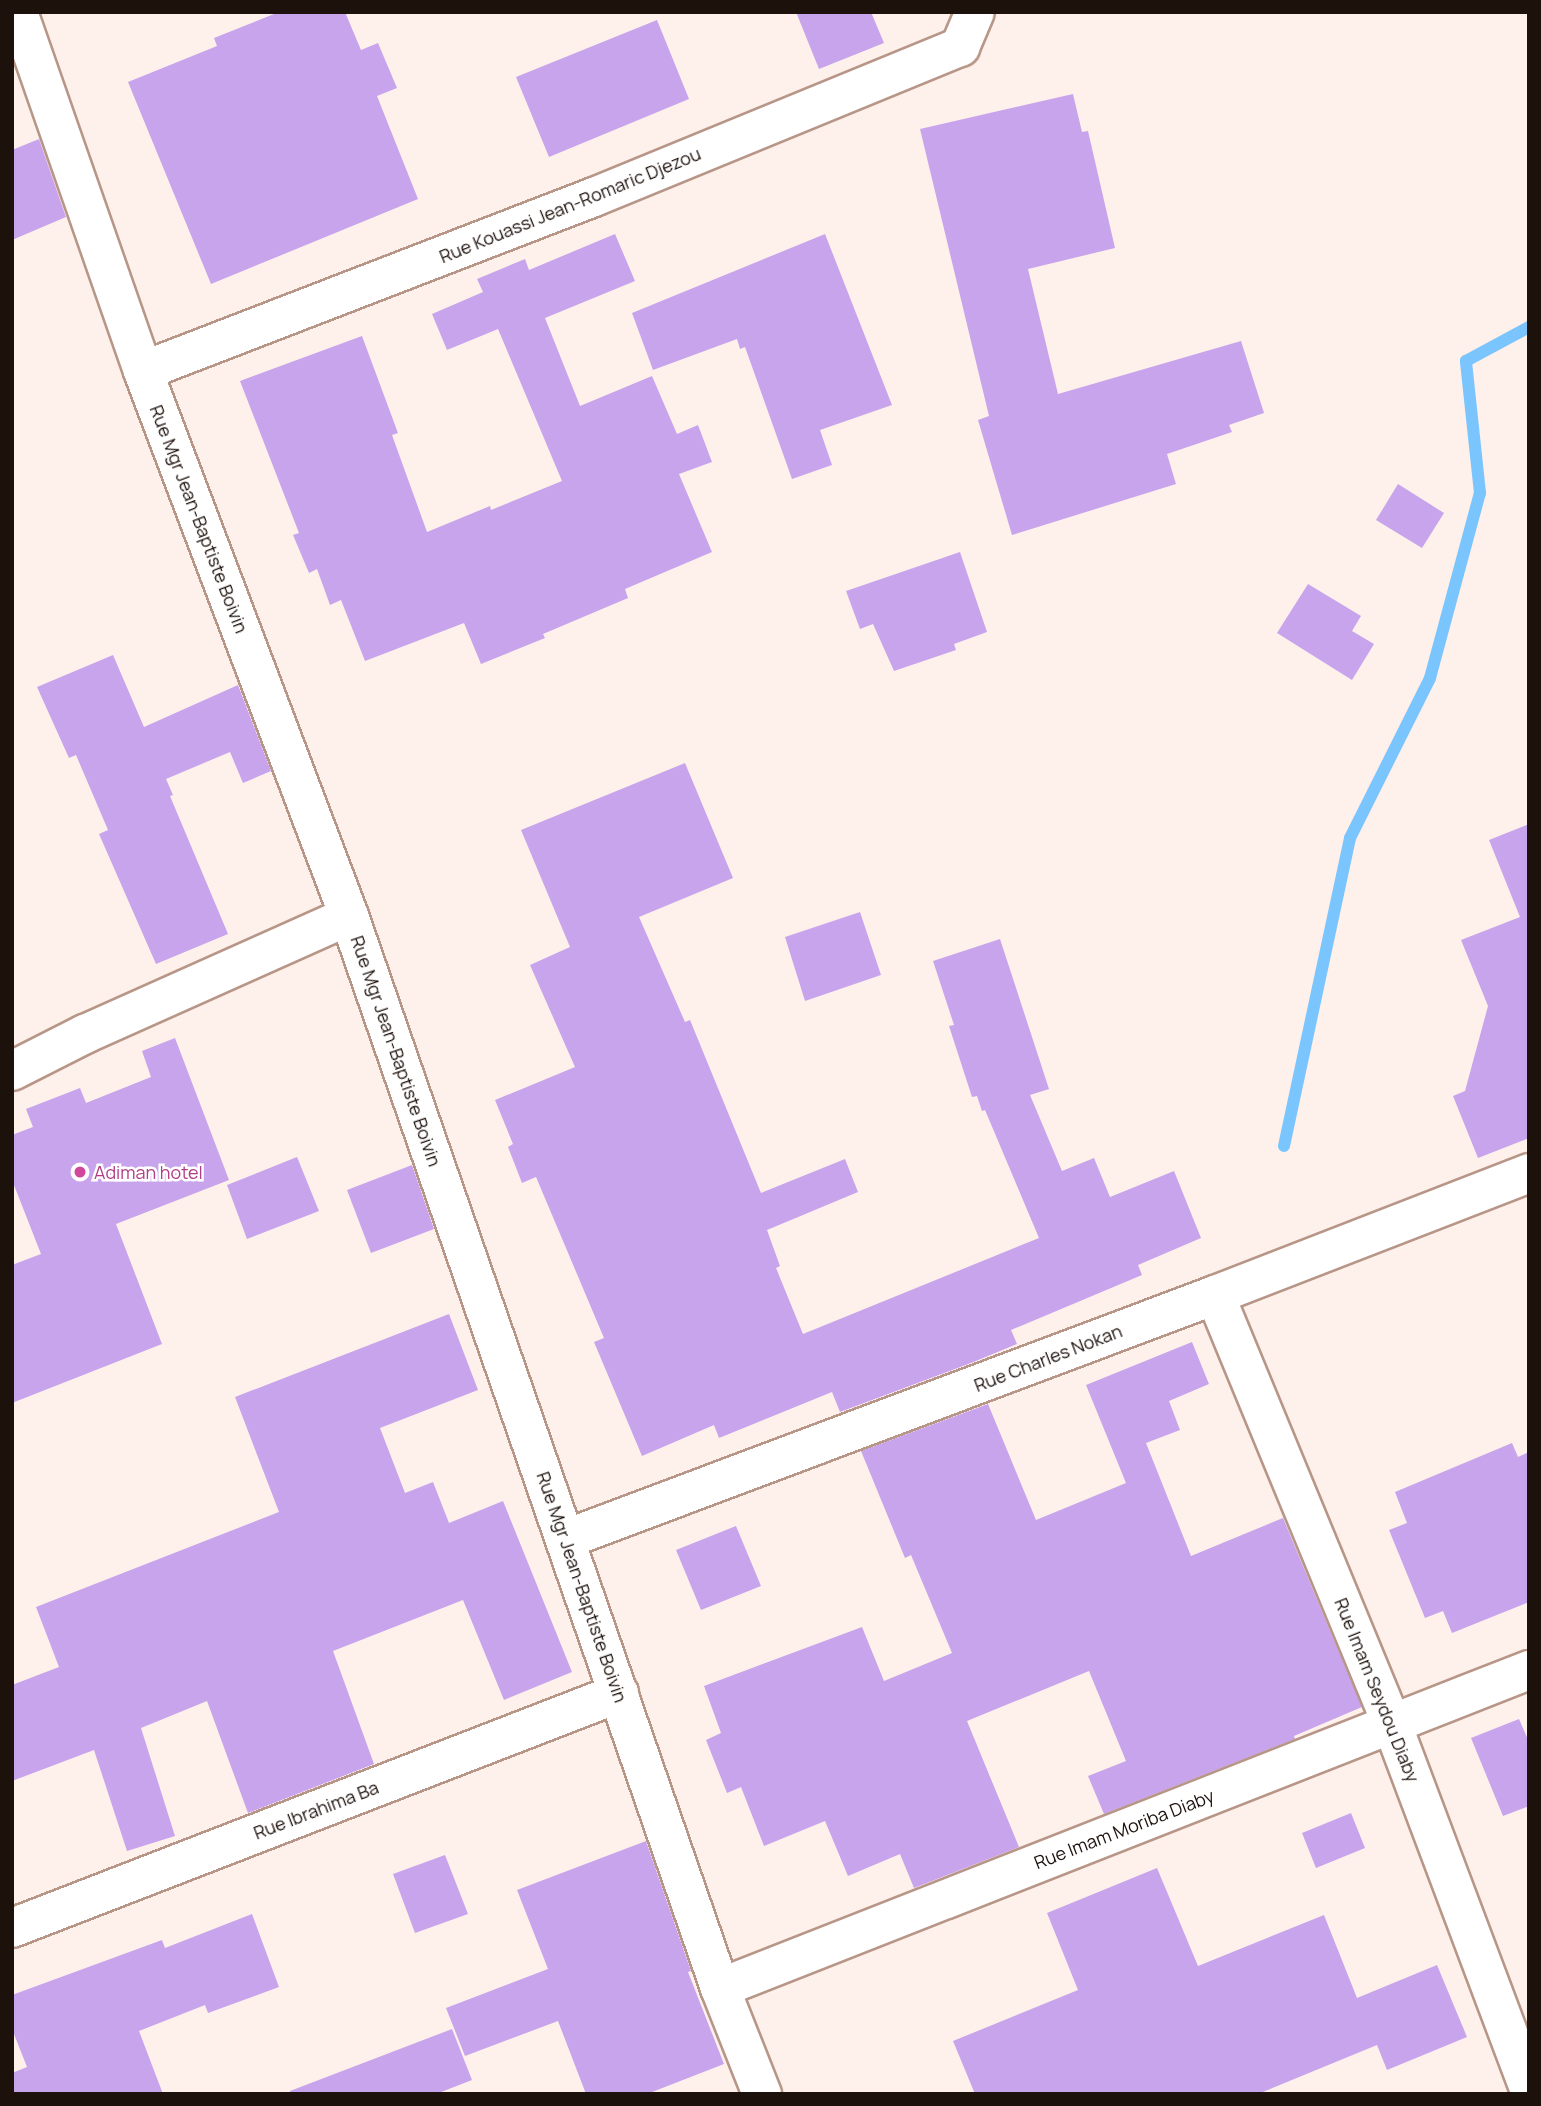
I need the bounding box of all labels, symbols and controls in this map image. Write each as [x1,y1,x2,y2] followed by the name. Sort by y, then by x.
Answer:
[436,143,704,267] street label: Rue Kouassi Jean-Romaric Djezou
[145,402,253,636] street label: Rue Mgr Jean-Baptiste Boivin
[346,933,446,1169] street label: Rue Mgr Jean-Baptiste Boivin
[94,1161,203,1183] place label: Adiman hotel
[72,1164,88,1180] marker: Adiman hotel
[971,1320,1125,1396] street label: Rue Charles Nokan
[532,1469,632,1705] street label: Rue Mgr Jean-Baptiste Boivin
[1330,1595,1424,1785] street label: Rue Imam Seydou Diaby
[251,1776,381,1844] street label: Rue Ibrahima Ba
[1031,1785,1217,1873] street label: Rue Imam Moriba Diaby

